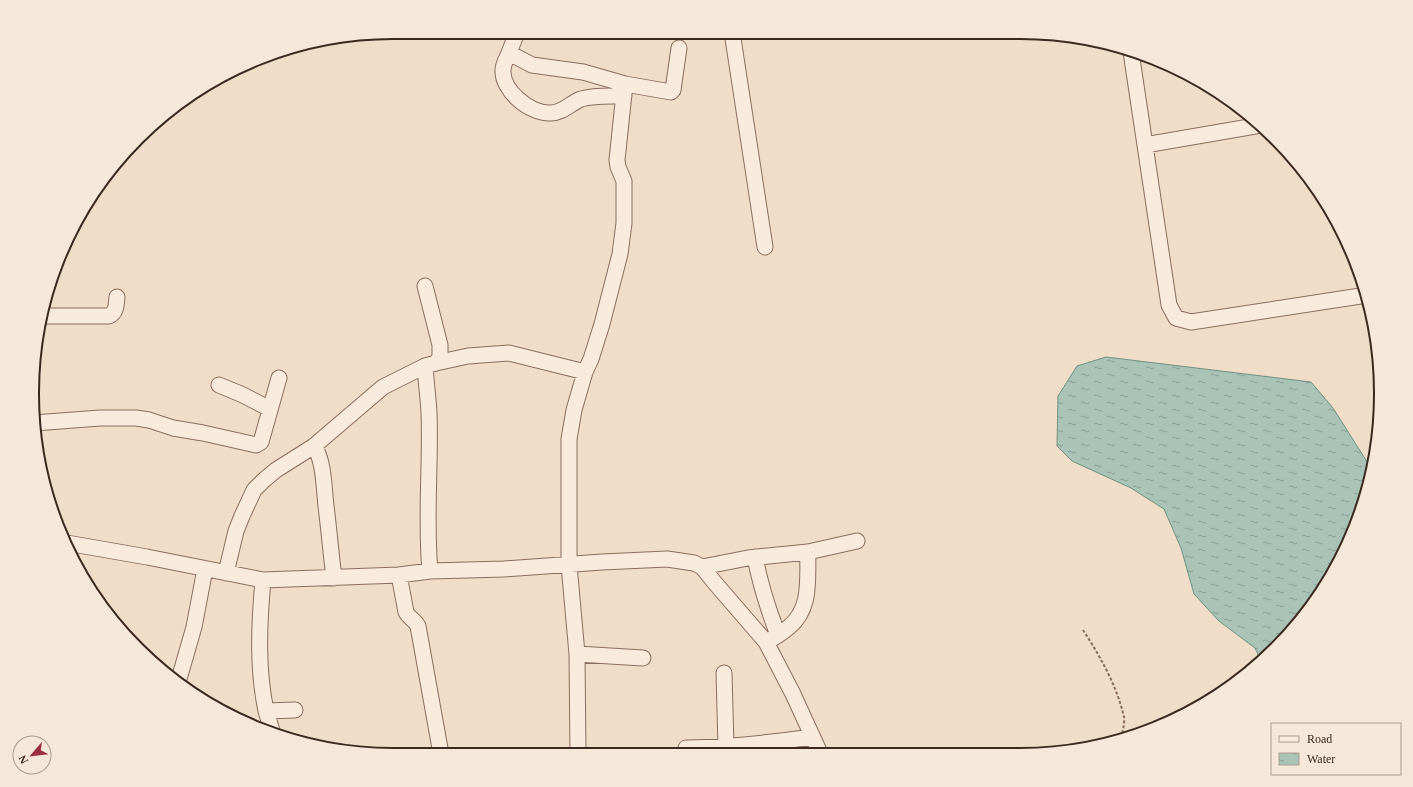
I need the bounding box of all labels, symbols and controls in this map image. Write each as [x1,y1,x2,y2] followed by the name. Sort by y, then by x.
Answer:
[1271,723,1401,775] legend
[1307,732,1332,746] text: Road
[12,735,52,775] north arrow
[1307,752,1335,766] text: Water
[16,753,30,766] text: N

